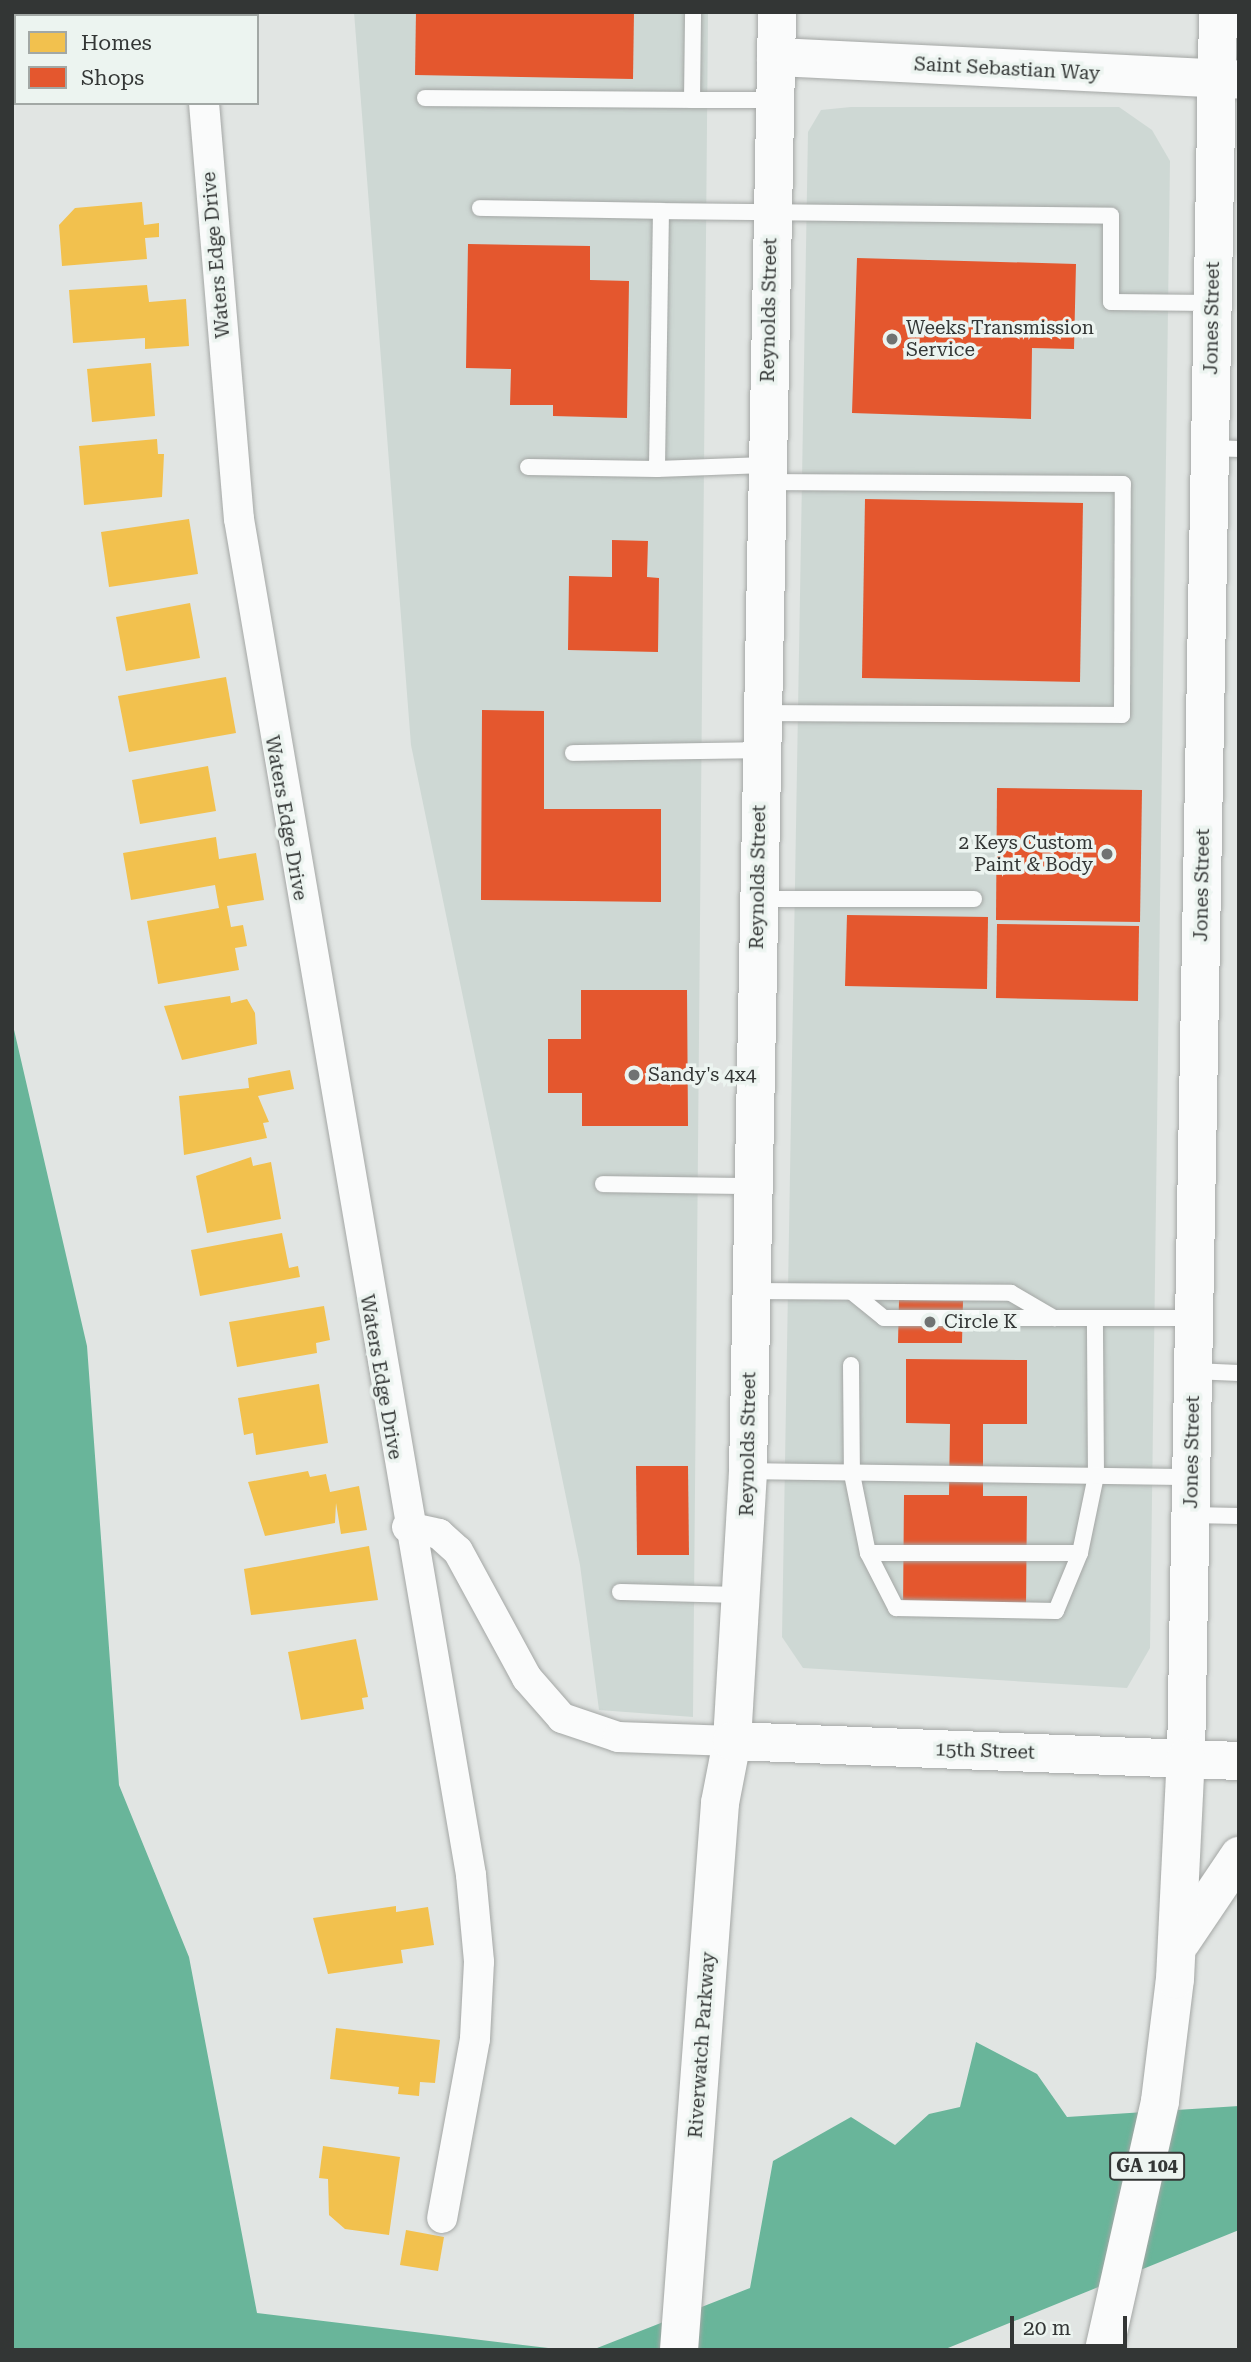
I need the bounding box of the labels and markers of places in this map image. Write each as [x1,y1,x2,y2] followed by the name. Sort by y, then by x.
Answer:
[906,317,1094,361] place label: Weeks Transmission Service
[884,331,900,347] marker: Weeks Transmission Service
[958,832,1093,876] place label: 2 Keys Custom Paint & Body
[1099,846,1115,862] marker: 2 Keys Custom Paint & Body
[648,1064,756,1086] place label: Sandy's 4x4
[626,1067,642,1083] marker: Sandy's 4x4
[944,1311,1017,1333] place label: Circle K
[922,1314,938,1330] marker: Circle K

